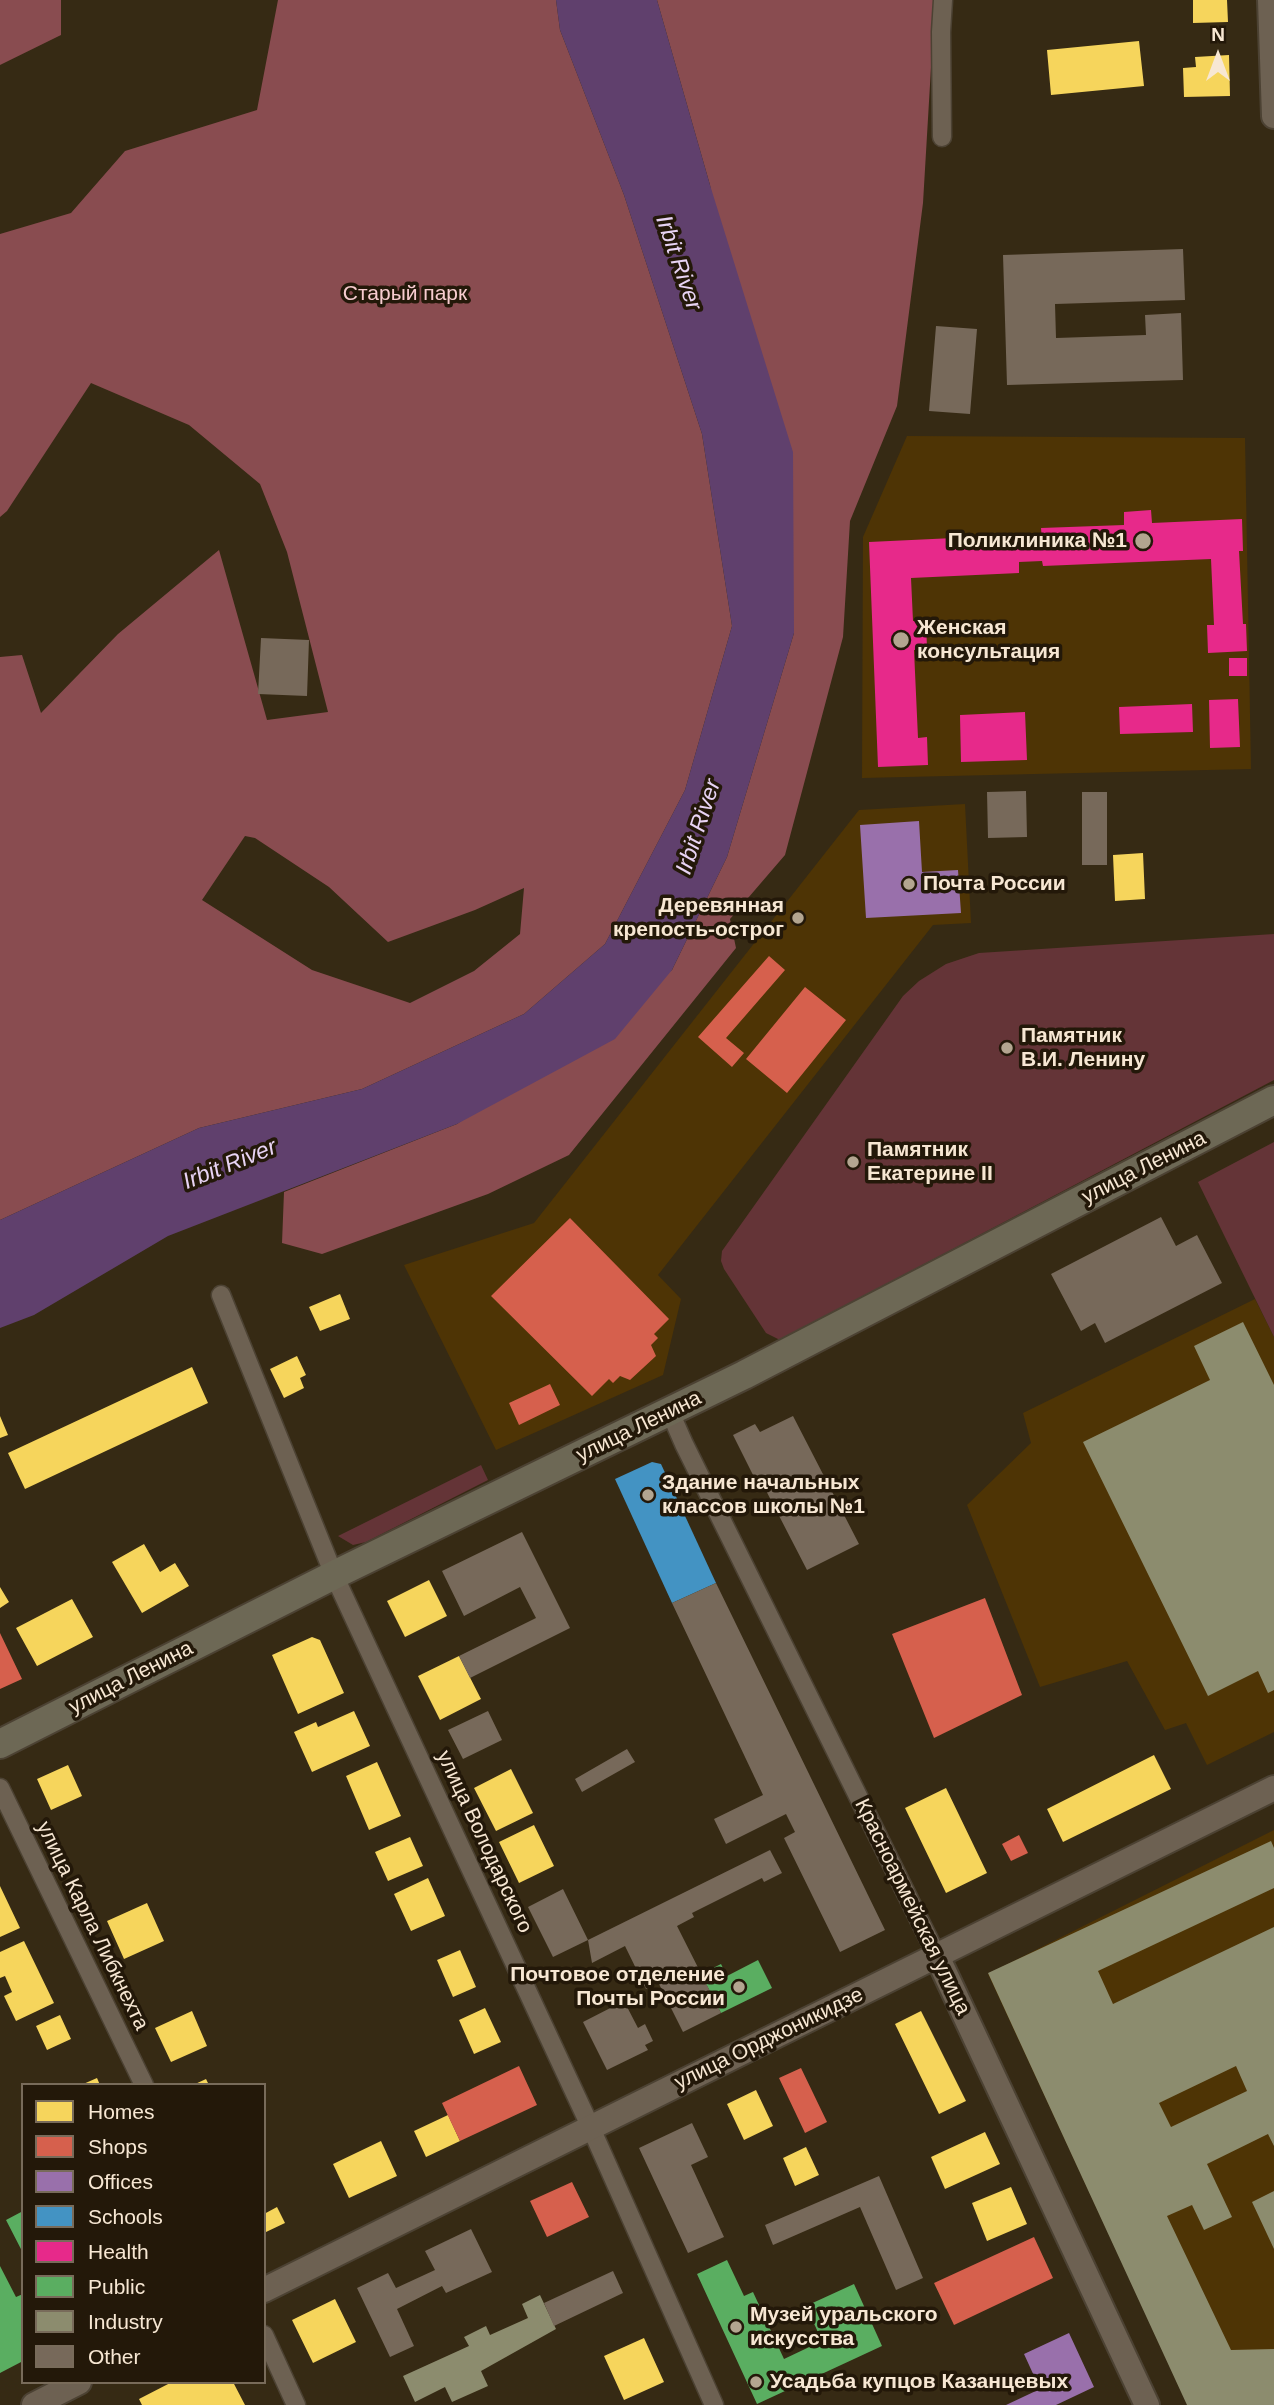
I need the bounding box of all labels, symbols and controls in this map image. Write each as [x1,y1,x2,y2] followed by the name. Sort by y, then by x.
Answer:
[1183,21,1253,91] north arrow
[1211,24,1225,45] text: N
[649,212,707,314] water label: Irbit River
[343,281,467,307] park label: Старый парк
[948,528,1127,554] place label: Поликлиника №1
[1133,531,1153,551] marker: Поликлиника №1
[917,615,1060,665] place label: Женская консультация
[891,630,911,650] marker: Женская консультация
[671,776,727,878] water label: Irbit River
[923,871,1066,897] place label: Почта России
[901,876,917,892] marker: Почта России
[613,893,784,943] place label: Деревянная крепость-острог
[790,910,806,926] marker: Деревянная крепость-острог
[1021,1023,1145,1073] place label: Памятник В.И. Ленину
[999,1040,1015,1056] marker: Памятник В.И. Ленину
[1078,1126,1210,1210] street label: улица Ленина
[179,1134,281,1196] water label: Irbit River
[867,1137,993,1187] place label: Памятник Екатерине II
[845,1154,861,1170] marker: Памятник Екатерине II
[573,1386,705,1468] street label: улица Ленина
[662,1470,865,1520] place label: Здание начальных классов школы №1
[640,1487,656,1503] marker: Здание начальных классов школы №1
[65,1636,197,1720] street label: улица Ленина
[431,1747,537,1937] street label: улица Володарского
[849,1795,975,2019] street label: Красноармейская улица
[30,1818,154,2034] street label: улица Карла Либкнехта
[510,1962,725,2012] place label: Почтовое отделение Почты России
[731,1979,747,1995] marker: Почтовое отделение Почты России
[671,1982,867,2096] street label: улица Орджоникидзе
[21,2083,266,2384] legend
[88,2100,155,2123] text: Homes
[88,2135,148,2158] text: Shops
[88,2170,153,2193] text: Offices
[88,2205,163,2228] text: Schools
[88,2240,149,2263] text: Health
[88,2275,145,2298] text: Public
[750,2302,938,2352] place label: Музей уральского искусства
[88,2310,163,2333] text: Industry
[728,2319,744,2335] marker: Музей уральского искусства
[88,2345,141,2368] text: Other
[770,2369,1068,2395] place label: Усадьба купцов Казанцевых
[748,2374,764,2390] marker: Усадьба купцов Казанцевых

